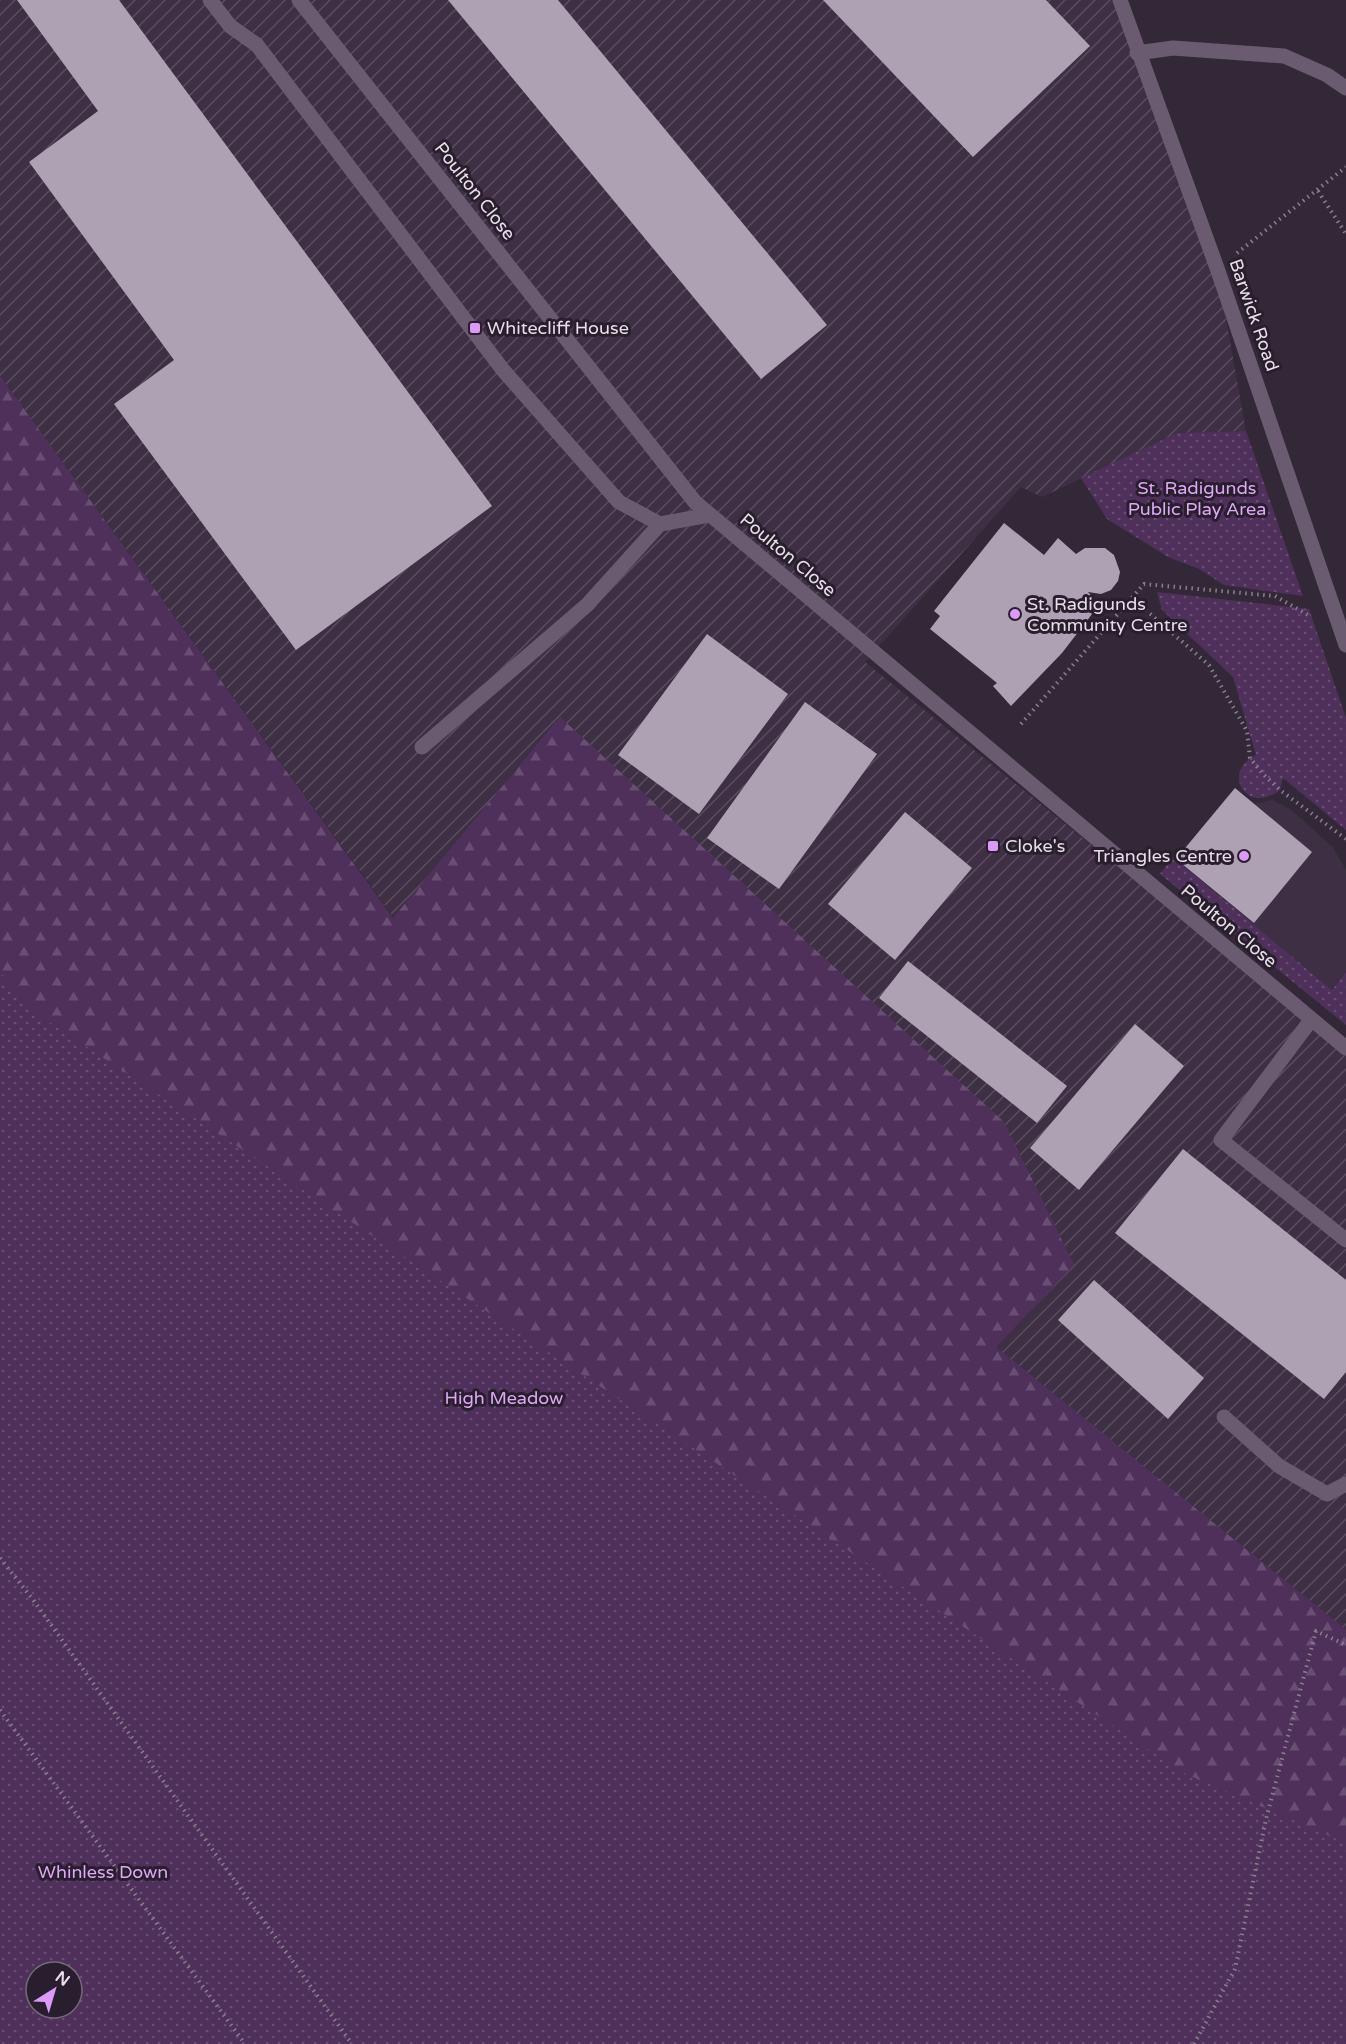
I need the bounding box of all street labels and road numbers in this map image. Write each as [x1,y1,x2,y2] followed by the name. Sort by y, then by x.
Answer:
[430,138,520,244] street label: Poulton Close
[1224,256,1284,374] street label: Barwick Road
[736,509,840,601] street label: Poulton Close
[1177,880,1281,972] street label: Poulton Close

